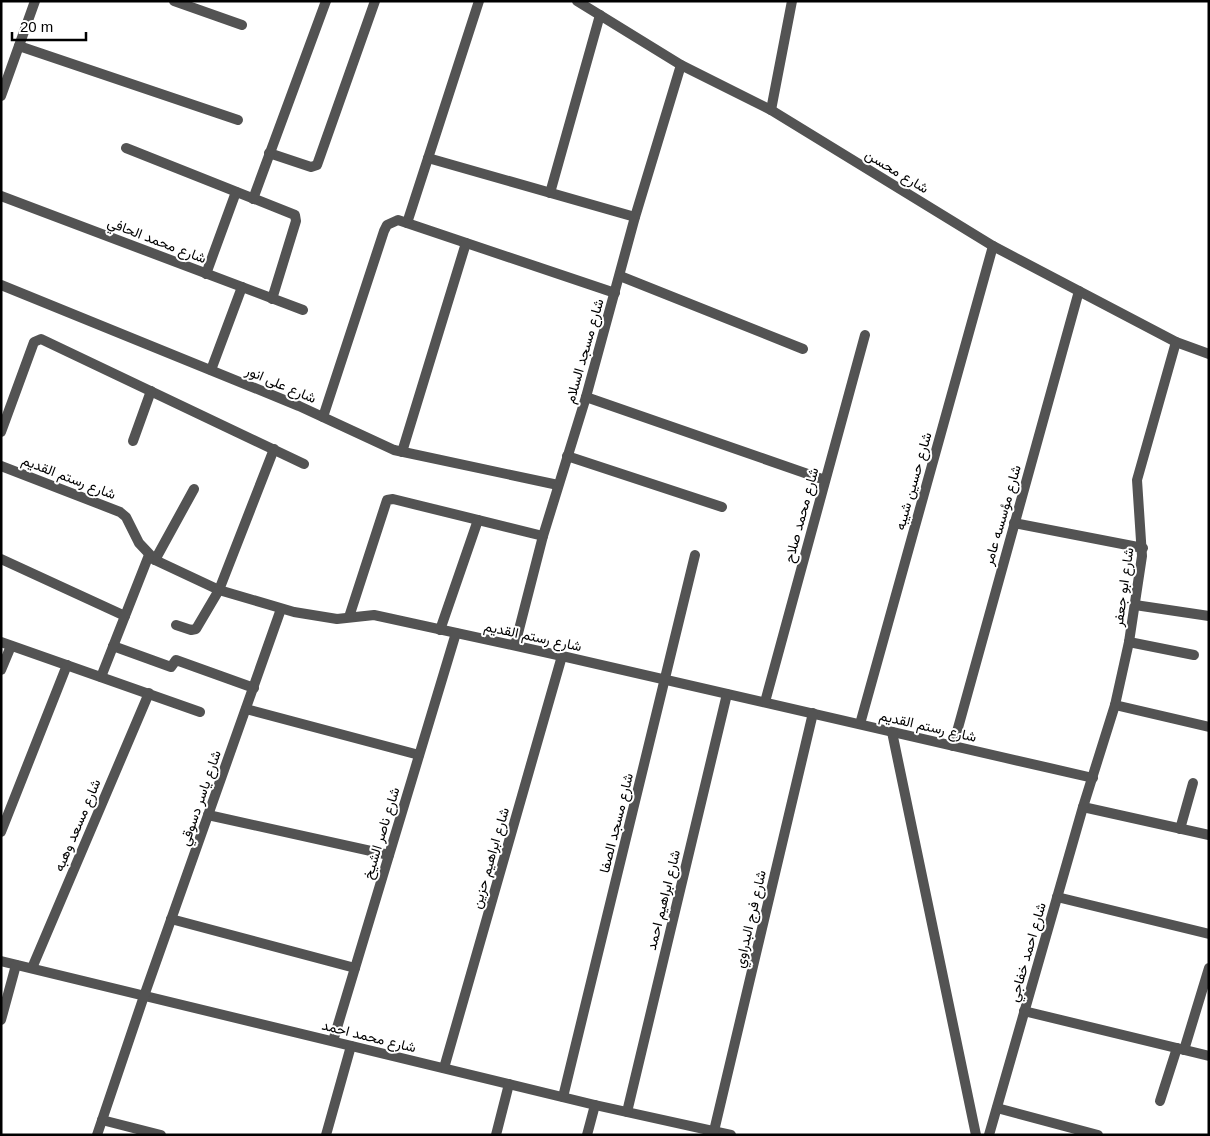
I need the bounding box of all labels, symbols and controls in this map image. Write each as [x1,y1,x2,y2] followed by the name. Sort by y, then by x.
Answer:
[12,10,86,42] scale bar
[20,18,53,35] text: 20 m
[861,146,932,199] street label: شارع محسن
[104,214,209,270] street label: شارع محمد الحافي
[561,297,609,406] street label: شارع مسجد السلام
[241,362,319,409] street label: شارع على انور
[891,430,937,533] street label: شارع حسين شيبه
[19,452,118,505] street label: شارع رستم القديم
[980,463,1027,569] street label: شارع مؤسسه عامر
[781,466,824,565] street label: شارع محمد صلاح
[1109,547,1139,629] street label: شارع ابو جعفر
[482,618,583,657] street label: شارع رستم القديم
[877,707,978,748] street label: شارع رستم القديم
[176,748,228,849] street label: شارع ياسر دسوقي
[596,772,639,875] street label: شارع مسجد الصفا
[50,776,106,875] street label: شارع مسعد وهبه
[359,785,405,882] street label: شارع ناصر الشيخ
[468,806,515,911] street label: شارع ابراهيم حزين
[643,848,686,953] street label: شارع ابراهيم احمد
[731,869,773,970] street label: شارع فرج البدراوي
[1005,901,1053,1005] street label: شارع احمد خفاجي
[320,1017,418,1058] street label: شارع محمد احمد

